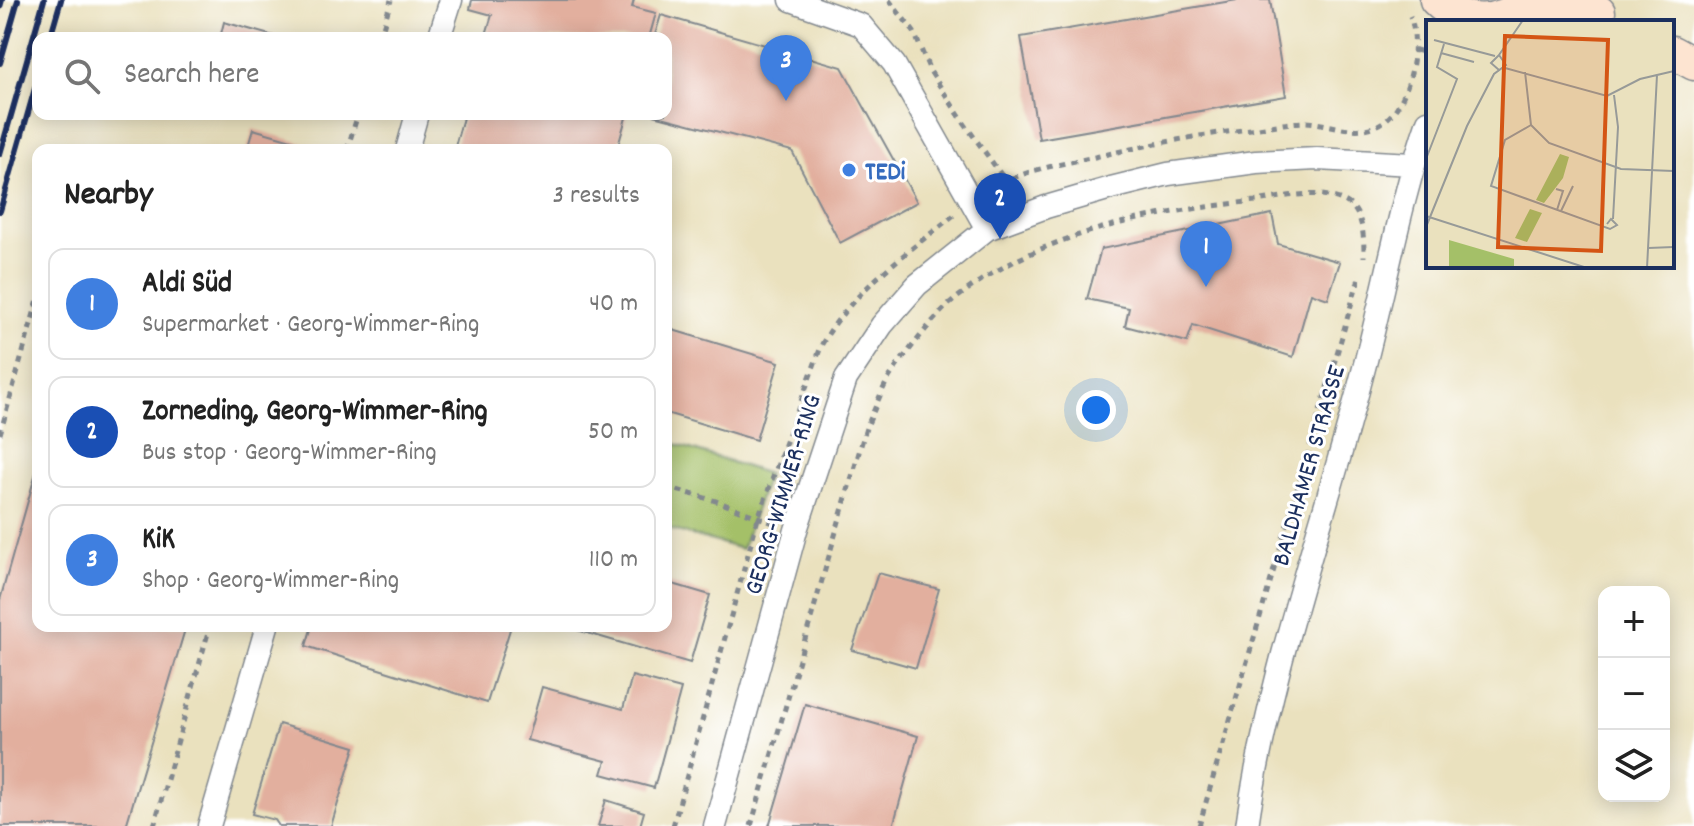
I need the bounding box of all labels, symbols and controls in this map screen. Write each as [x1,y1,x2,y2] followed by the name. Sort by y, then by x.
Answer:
[1426,20,1674,268] inset map
[32,32,672,120] search box
[760,35,812,101] pin: 3
[60,54,104,98] icon: search
[124,55,260,98] text: Search here
[865,155,906,192] place label: TEDi
[840,161,858,179] marker: TEDi
[64,172,153,221] text: Nearby
[974,173,1026,239] pin: 2
[553,178,640,215] text: 3 results
[1180,221,1232,287] pin: 1
[142,264,232,307] text: Aldi Süd
[89,286,95,323] text: 1
[589,286,638,323] text: 40 m
[142,307,479,344] text: Supermarket · Georg-Wimmer-Ring
[1264,361,1357,571] street label: BALDHAMER STRASSE
[736,390,832,600] street label: GEORG-WIMMER-RING
[1076,390,1116,430] your location
[142,392,488,435] text: Zorneding, Georg-Wimmer-Ring
[86,414,98,451] text: 2
[588,414,638,451] text: 50 m
[142,435,437,472] text: Bus stop · Georg-Wimmer-Ring
[142,520,175,563] text: KiK
[86,542,98,579] text: 3
[589,542,638,579] text: 110 m
[142,563,399,600] text: Shop · Georg-Wimmer-Ring
[1598,586,1670,802] map controls
[1598,586,1670,658] button: +
[1598,658,1670,730] button: −
[1598,730,1670,802] button: layers

